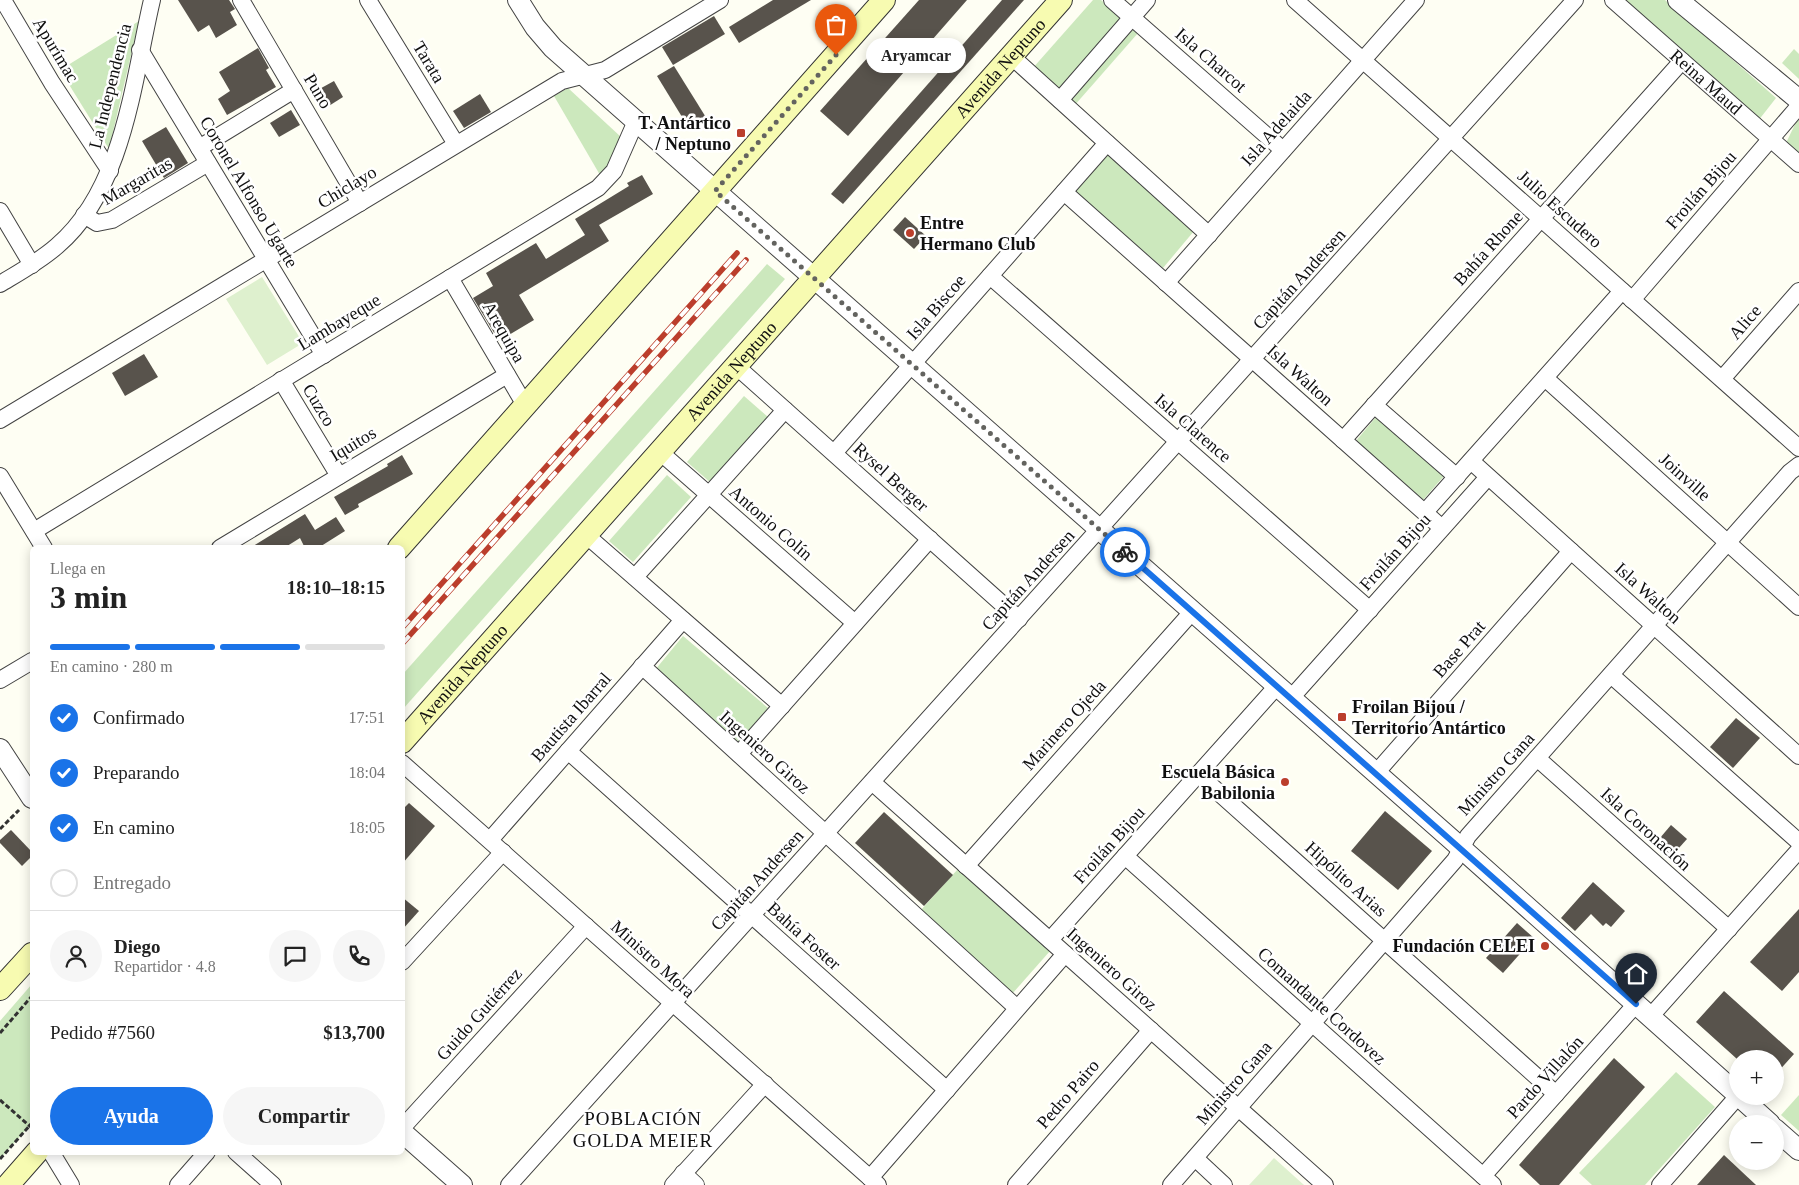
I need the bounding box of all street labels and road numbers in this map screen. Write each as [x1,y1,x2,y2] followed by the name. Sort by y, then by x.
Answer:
[29,14,83,86] street label: Apurímac
[951,15,1050,122] street label: Avenida Neptuno
[85,21,135,151] street label: La Independencia
[1171,24,1251,96] street label: Isla Charcot
[409,38,449,86] street label: Tarata
[1666,45,1746,119] street label: Reina Maud
[300,70,336,112] street label: Puno
[1237,86,1315,170] street label: Isla Adelaida
[196,113,302,271] street label: Coronel Alfonso Ugarte
[1662,147,1740,233] street label: Froilán Bijou
[98,153,176,209] street label: Margaritas
[314,162,380,212] street label: Chiclayo
[1514,166,1606,252] street label: Julio Escudero
[1449,207,1527,289] street label: Bahía Rhone
[1249,225,1349,333] street label: Capitán Andersen
[902,270,970,344] street label: Isla Biscoe
[294,289,384,355] street label: Lambayeque
[479,298,529,366] street label: Arequipa
[1725,301,1765,343] street label: Alice
[682,317,781,425] street label: Avenida Neptuno
[1263,340,1337,410] street label: Isla Walton
[299,380,339,430] street label: Cuzco
[1151,389,1235,467] street label: Isla Clarence
[326,423,380,465] street label: Iquitos
[850,438,932,516] street label: Rysel Berger
[1655,449,1715,505] street label: Joinville
[725,481,817,565] street label: Antonio Colín
[1355,509,1435,595] street label: Froilán Bijou
[978,526,1078,634] street label: Capitán Andersen
[1611,558,1685,628] street label: Isla Walton
[1429,617,1489,681] street label: Base Prat
[413,620,512,728] street label: Avenida Neptuno
[527,668,615,766] street label: Bautista Ibarral
[1018,676,1110,774] street label: Marinero Ojeda
[716,706,814,798] street label: Ingeniero Giroz
[1454,728,1538,820] street label: Ministro Gana
[1597,783,1695,875] street label: Isla Coronación
[1069,802,1149,888] street label: Froilán Bijou
[707,826,807,934] street label: Capitán Andersen
[1301,837,1391,921] street label: Hipólito Arias
[763,898,845,974] street label: Bahía Foster
[607,916,699,1002] street label: Ministro Mora
[1063,923,1161,1015] street label: Ingeniero Giroz
[1254,943,1390,1069] street label: Comandante Cordovez
[432,964,526,1064] street label: Guido Gutiérrez
[1503,1032,1587,1122] street label: Pardo Villalón
[1192,1037,1276,1129] street label: Ministro Gana
[1033,1056,1103,1132] street label: Pedro Pairo

